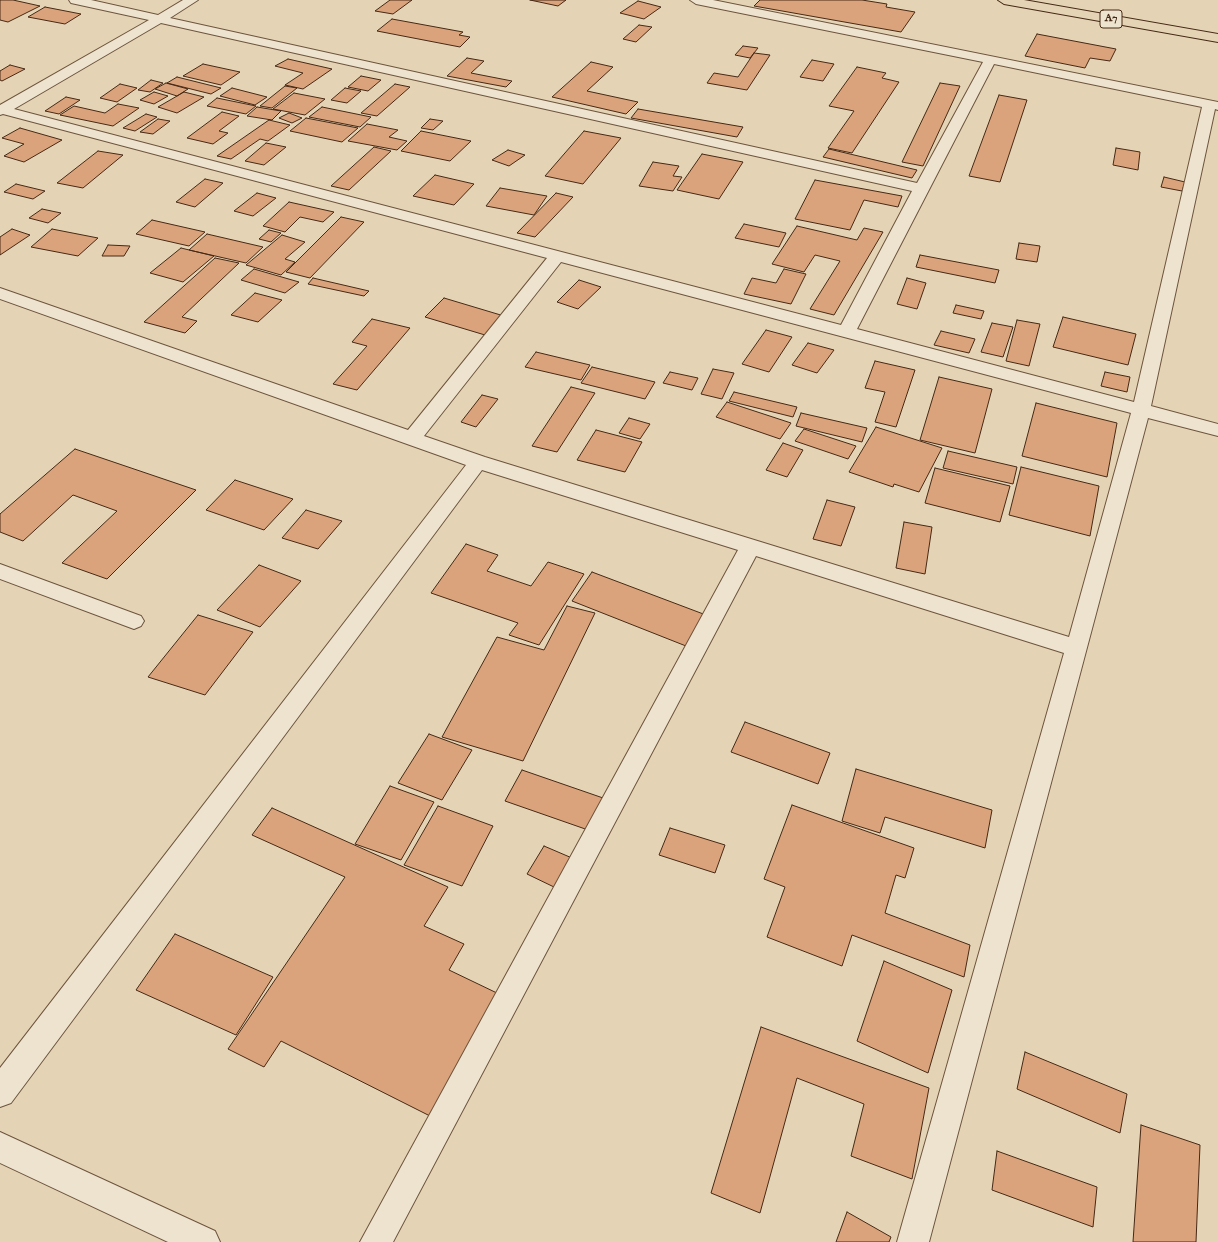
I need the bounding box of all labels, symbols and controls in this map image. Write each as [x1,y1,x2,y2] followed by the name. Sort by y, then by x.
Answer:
[1100,10,1122,28] road number: A7

